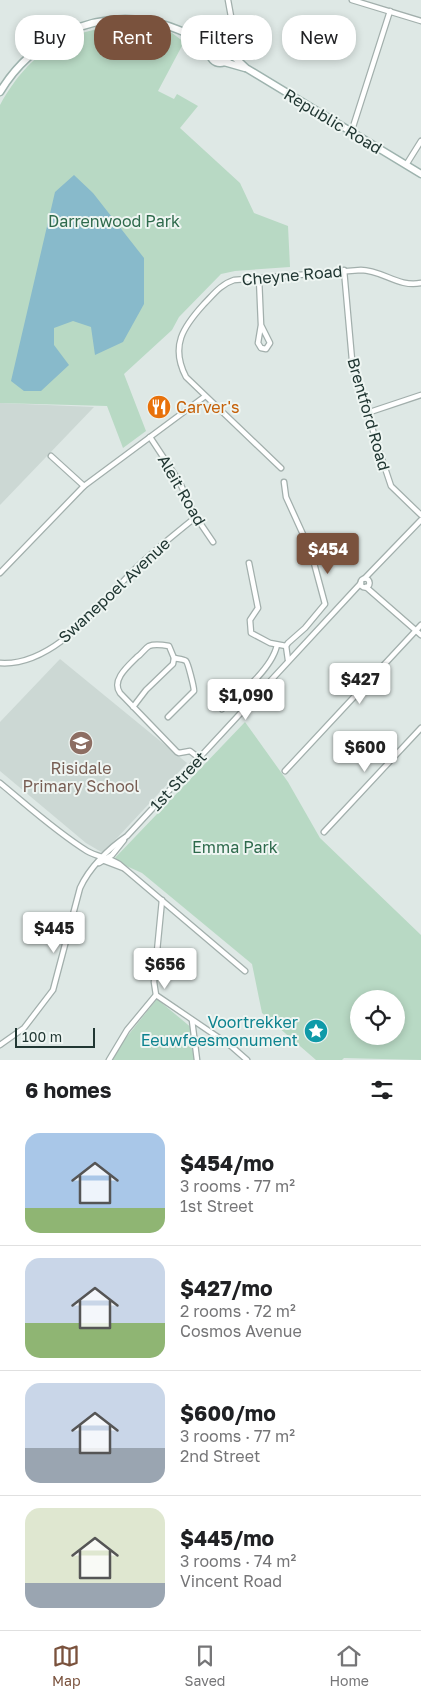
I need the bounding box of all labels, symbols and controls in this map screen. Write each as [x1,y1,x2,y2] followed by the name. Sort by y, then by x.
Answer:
[15,15,84,60] chip: Buy
[94,15,171,60] chip: Rent
[181,15,272,60] chip: Filters
[282,15,356,60] chip: New
[280,84,386,158] street label: Republic Road
[48,211,180,231] park label: Darrenwood Park
[241,261,343,289] street label: Cheyne Road
[343,355,395,473] street label: Brentford Road
[146,394,172,420] restaurant icon: Carver's
[176,397,239,417] place label: Carver's
[154,451,210,529] street label: Aleit Road
[298,532,358,575] pin: $454
[54,533,174,647] street label: Swanepoel Avenue
[308,539,348,559] text: $454
[330,662,390,705] pin: $427
[340,669,380,689] text: $427
[205,678,287,721] pin: $1,090
[218,685,274,705] text: $1,090
[68,730,94,756] school or university icon: Risidale Primary School
[335,730,395,773] pin: $600
[344,737,386,757] text: $600
[145,747,211,815] street label: 1st Street
[22,758,140,796] place label: Risidale Primary School
[192,837,278,857] park label: Emma Park
[24,912,84,954] pin: $445
[34,918,74,938] text: $445
[135,948,195,990] pin: $656
[145,954,185,974] text: $656
[350,990,405,1045] map controls
[350,990,405,1045] button: locate
[141,1012,298,1050] place label: Voortrekker Eeuwfeesmonument
[303,1018,329,1044] place icon: Voortrekker Eeuwfeesmonument
[15,1025,95,1048] scale bar
[22,1028,62,1045] text: 100 m
[368,1076,396,1104] icon: filters
[25,1077,111,1103] text: 6 homes
[180,1150,274,1176] text: $454/mo
[65,1153,125,1213] icon: home
[180,1176,295,1196] text: 3 rooms · 77 m²
[180,1196,254,1216] text: 1st Street
[180,1275,273,1301] text: $427/mo
[65,1278,125,1338] icon: home
[180,1301,296,1321] text: 2 rooms · 72 m²
[180,1321,302,1341] text: Cosmos Avenue
[180,1400,276,1426] text: $600/mo
[65,1403,125,1463] icon: home
[180,1426,295,1446] text: 3 rooms · 77 m²
[180,1446,260,1466] text: 2nd Street
[180,1525,274,1551] text: $445/mo
[65,1528,125,1588] icon: home
[180,1551,296,1571] text: 3 rooms · 74 m²
[180,1571,282,1591] text: Vincent Road
[52,1642,81,1689] tab: Map
[185,1642,225,1689] tab: Saved
[329,1642,369,1689] tab: Home

